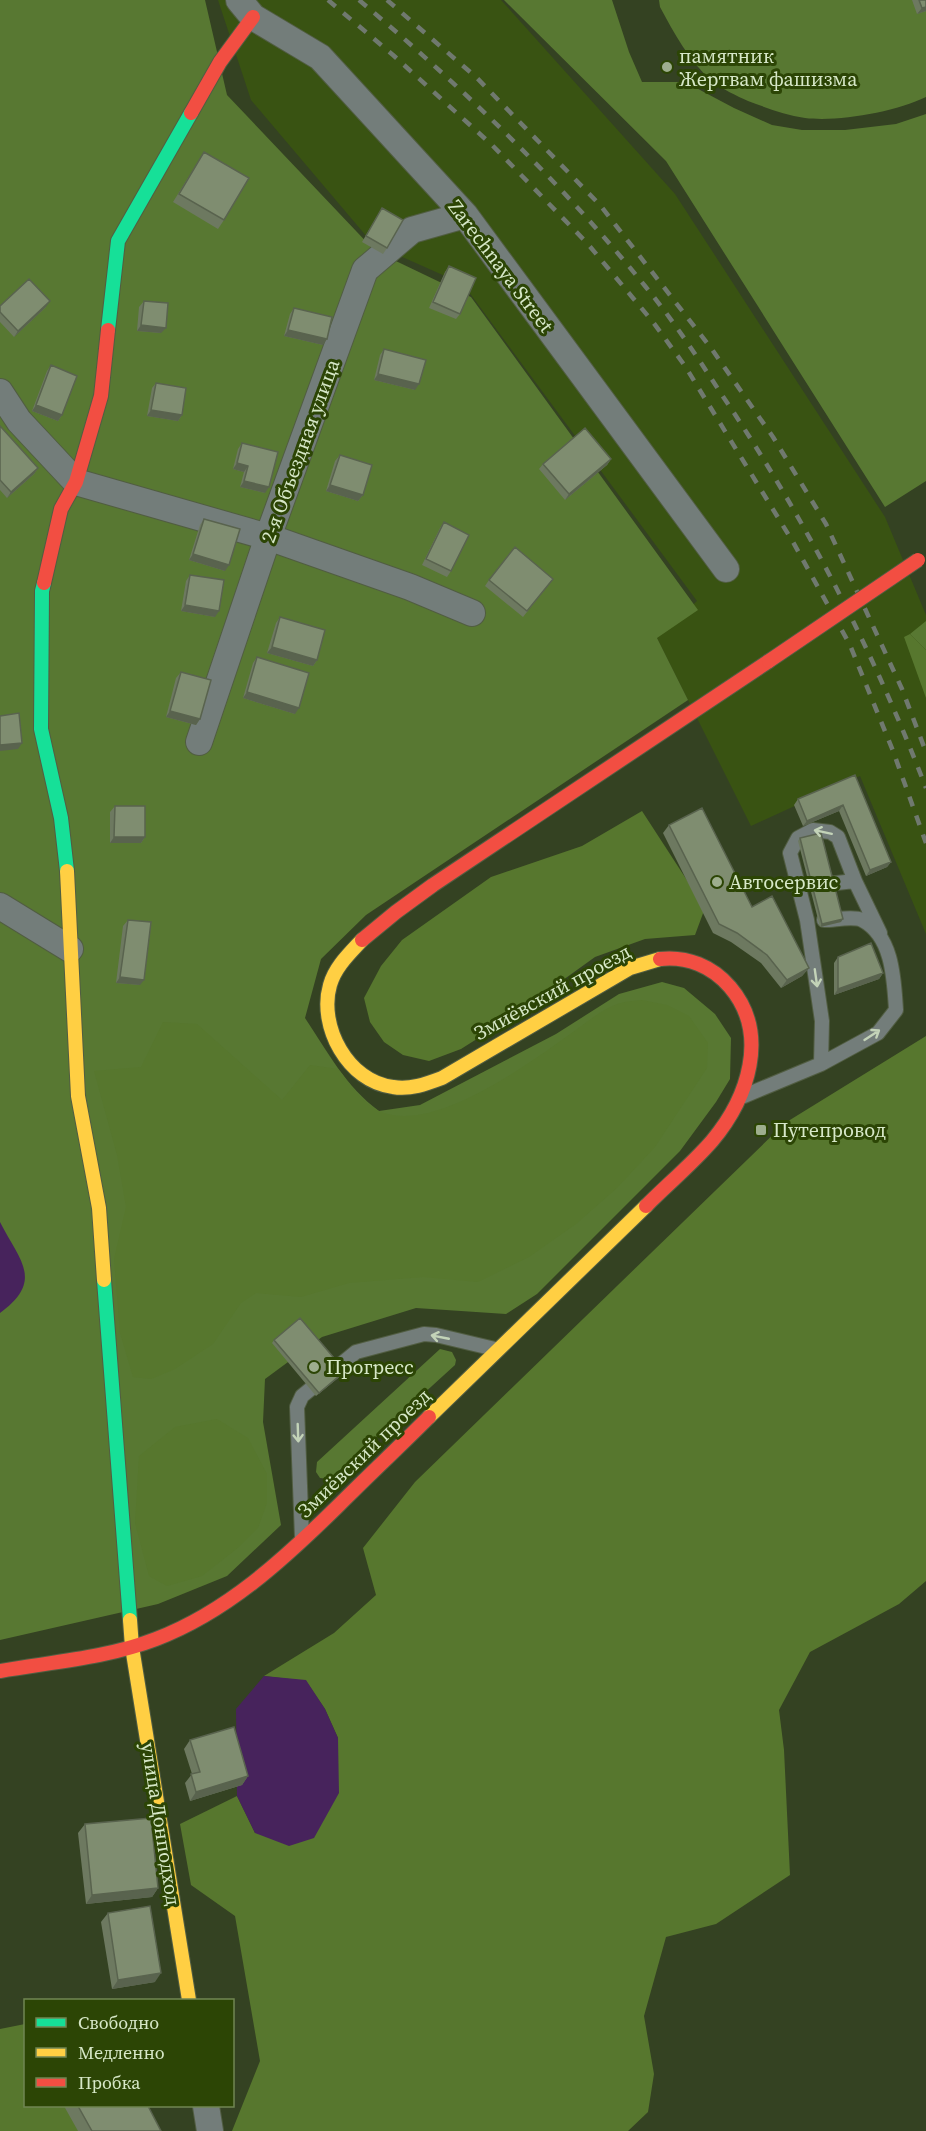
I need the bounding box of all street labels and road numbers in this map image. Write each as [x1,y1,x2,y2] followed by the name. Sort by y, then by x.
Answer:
[442,194,561,339] street label: Zarechnaya Street
[254,355,347,547] street label: 2-я Объездная улица
[468,937,636,1047] street label: Змиёвский проезд
[291,1382,437,1524] street label: Змиёвский проезд
[134,1741,188,1907] street label: улица Донподход

